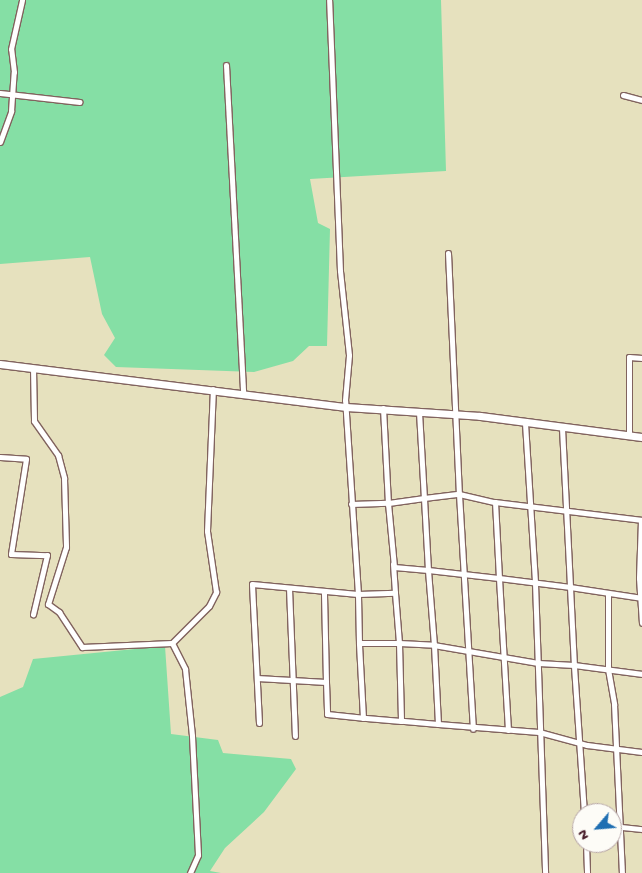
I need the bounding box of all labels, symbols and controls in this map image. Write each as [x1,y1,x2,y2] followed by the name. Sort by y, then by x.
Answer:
[572,803,622,853] north arrow
[574,827,594,843] text: N

